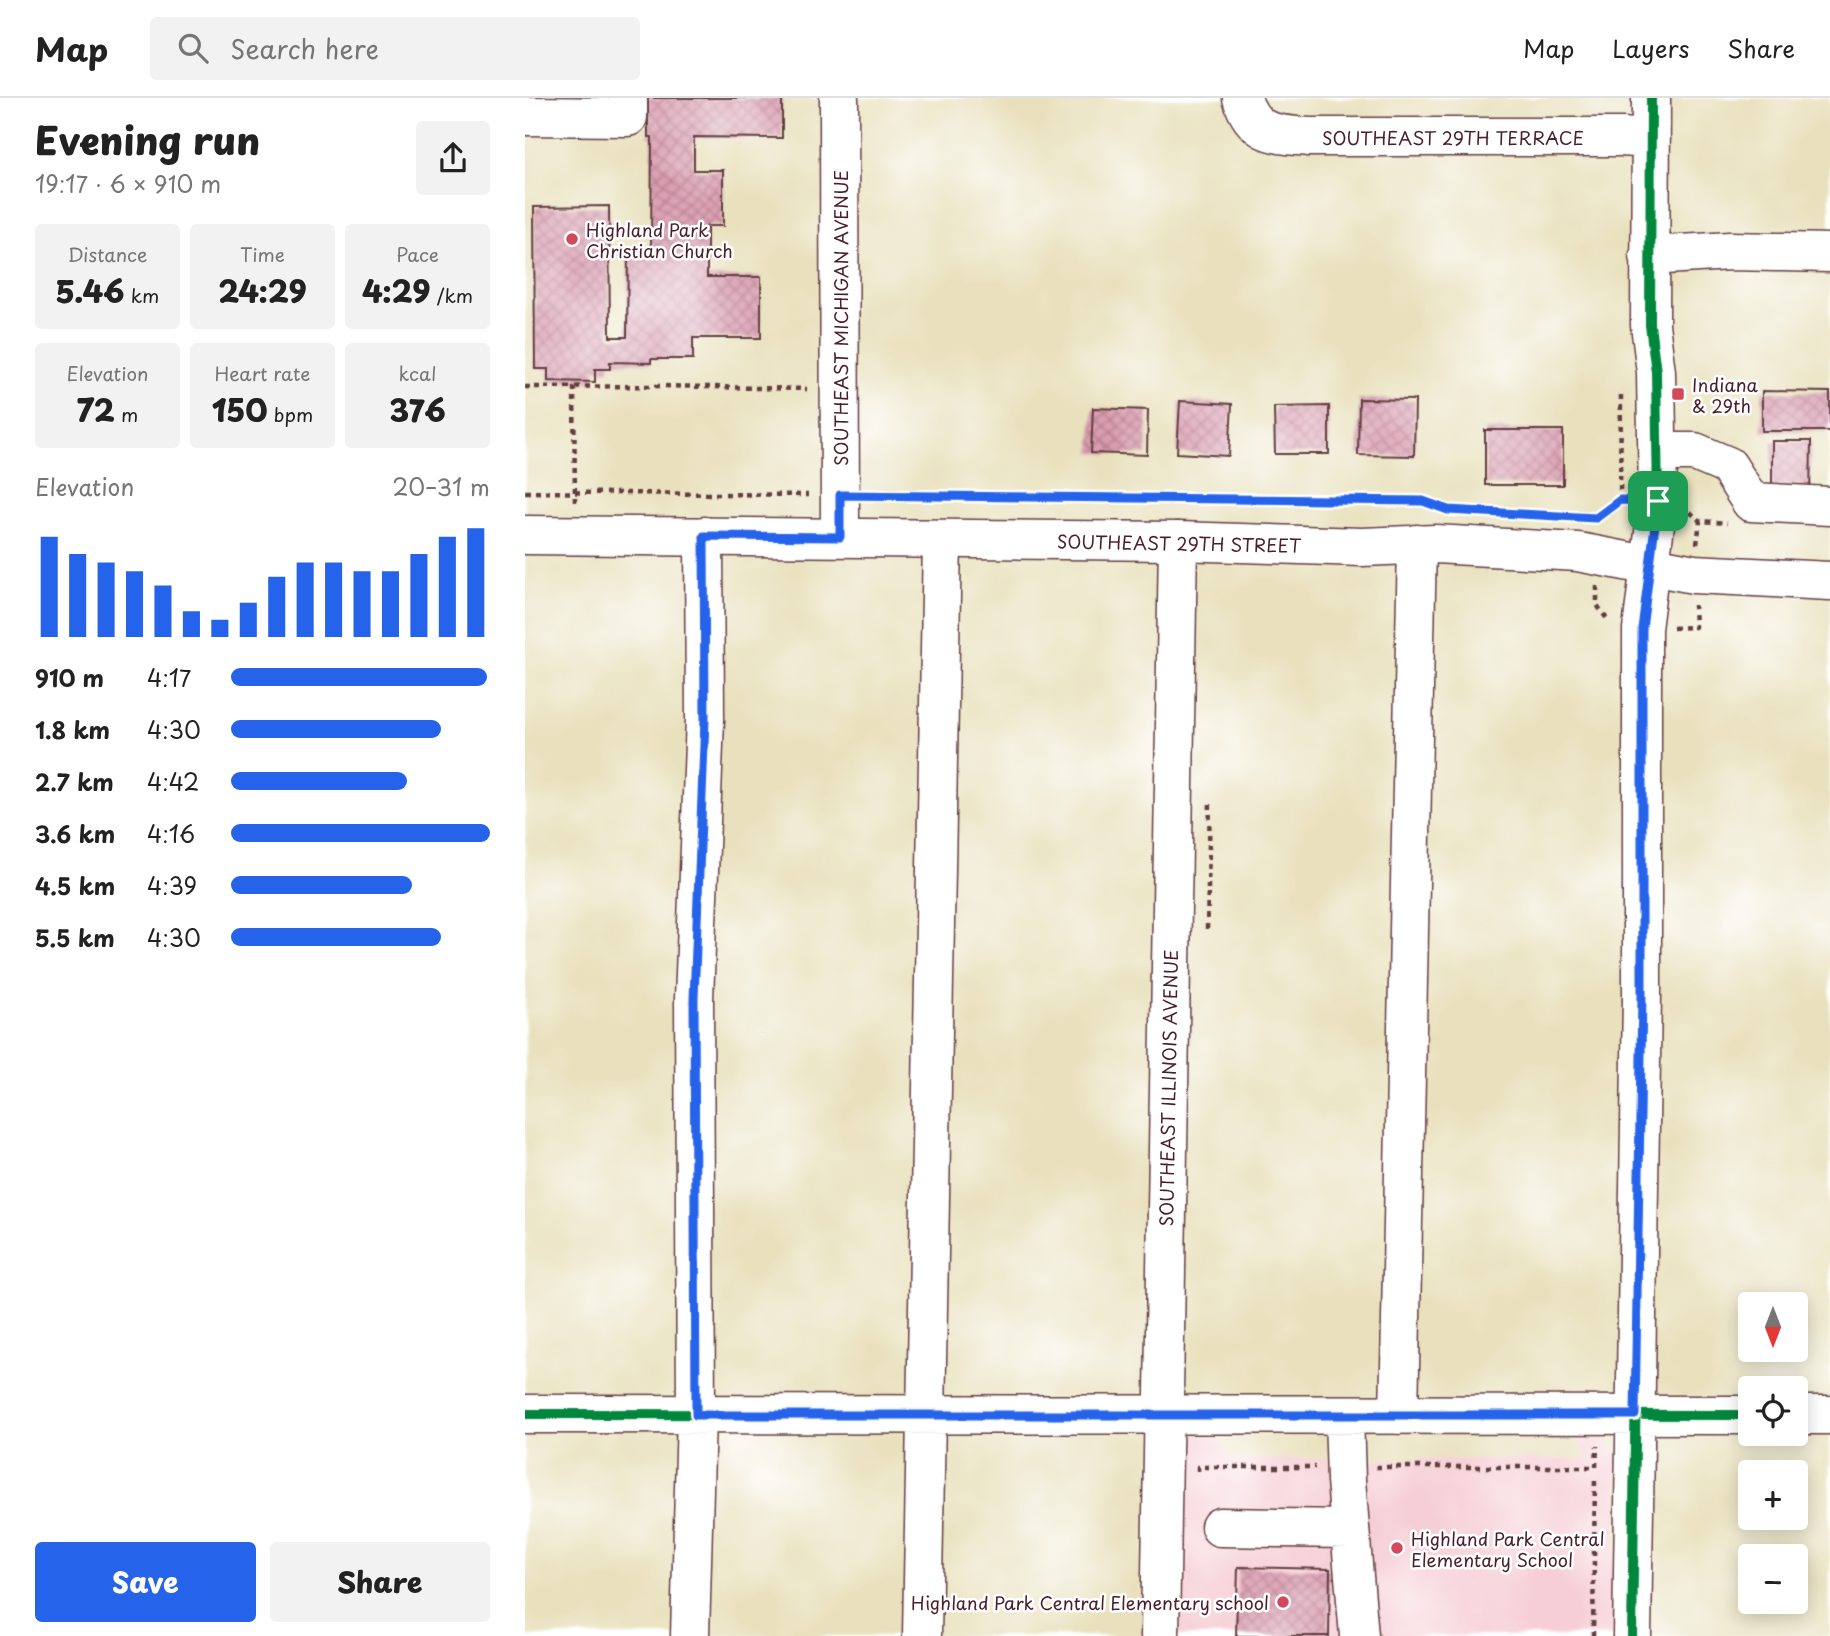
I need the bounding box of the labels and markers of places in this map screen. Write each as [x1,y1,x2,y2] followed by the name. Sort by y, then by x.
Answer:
[586,216,733,264] place label: Highland Park Christian Church
[564,231,580,247] marker: Highland Park Christian Church
[1692,371,1758,419] place label: Indiana & 29th
[1670,386,1686,402] marker: Indiana & 29th
[1628,471,1688,531] pin
[1411,1525,1605,1573] place label: Highland Park Central Elementary School
[1389,1540,1405,1556] marker: Highland Park Central Elementary School
[911,1589,1269,1616] place label: Highland Park Central Elementary school
[1275,1594,1291,1610] marker: Highland Park Central Elementary school

